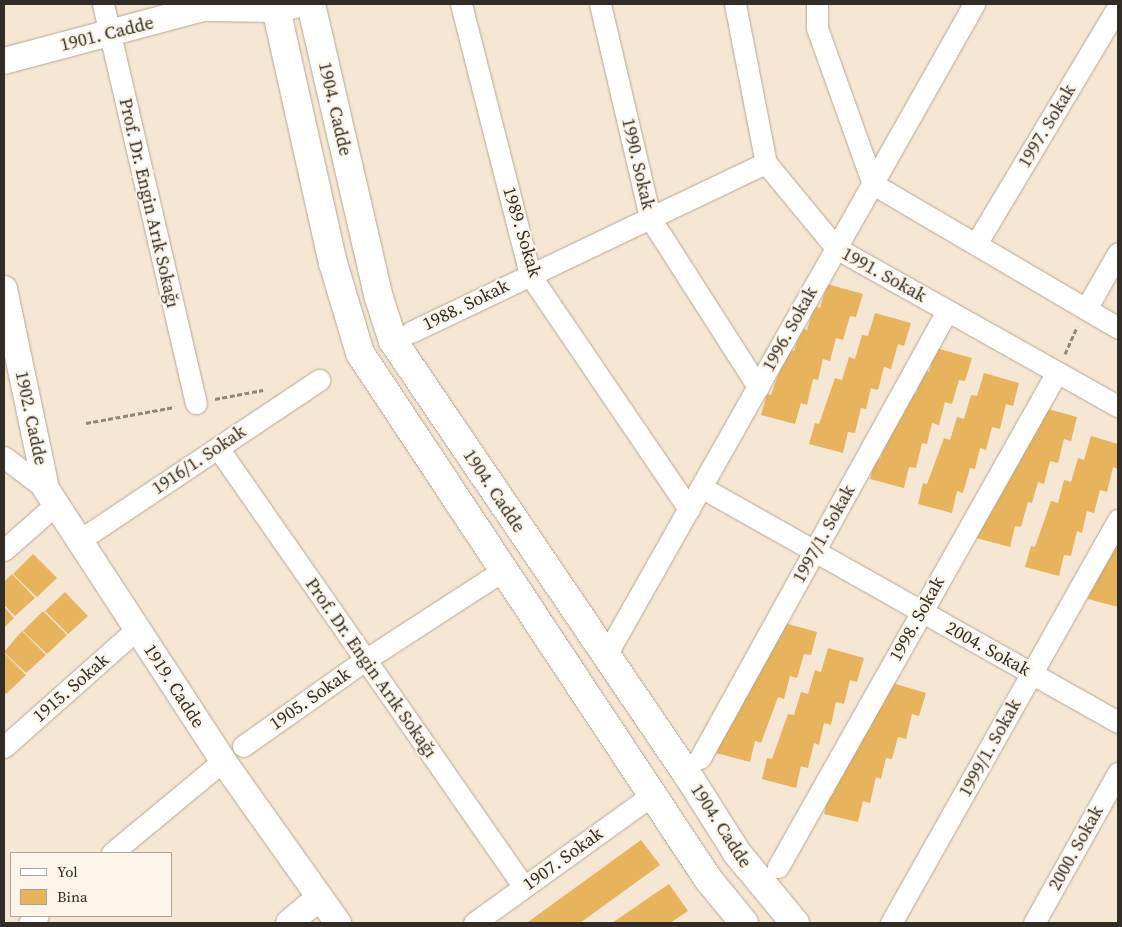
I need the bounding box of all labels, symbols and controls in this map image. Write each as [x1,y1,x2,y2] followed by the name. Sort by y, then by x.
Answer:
[58,12,156,56] street label: 1901. Cadde
[314,60,356,158] street label: 1904. Cadde
[1014,80,1080,172] street label: 1997. Sokak
[114,96,184,310] street label: Prof. Dr. Engin Arık Sokağı
[617,116,659,212] street label: 1990. Sokak
[498,184,546,280] street label: 1989. Sokak
[838,243,930,307] street label: 1991. Sokak
[419,275,513,335] street label: 1988. Sokak
[758,283,822,375] street label: 1996. Sokak
[10,369,52,467] street label: 1902. Cadde
[148,421,250,499] street label: 1916/1. Sokak
[458,445,530,537] street label: 1904. Cadde
[788,481,860,587] street label: 1997/1. Sokak
[885,573,949,665] street label: 1998. Sokak
[301,574,441,762] street label: Prof. Dr. Engin Arık Sokağı
[942,617,1034,681] street label: 2004. Sokak
[139,640,209,732] street label: 1919. Cadde
[29,649,113,727] street label: 1915. Sokak
[266,663,354,735] street label: 1905. Sokak
[954,695,1026,801] street label: 1999/1. Sokak
[686,780,756,872] street label: 1904. Cadde
[1044,802,1108,894] street label: 2000. Sokak
[519,823,607,895] street label: 1907. Sokak
[10,852,172,917] legend
[57,861,78,882] text: Yol
[57,886,88,907] text: Bina

